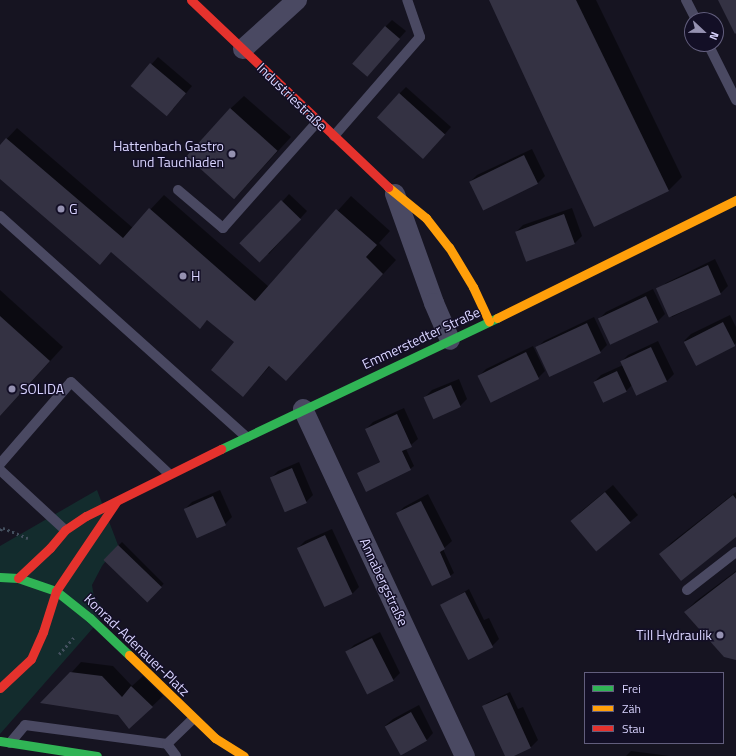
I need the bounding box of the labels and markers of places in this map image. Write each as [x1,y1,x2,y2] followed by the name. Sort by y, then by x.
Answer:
[113,138,224,170] place label: Hattenbach Gastro und Tauchladen
[227,149,237,159] marker: Hattenbach Gastro und Tauchladen
[69,201,78,217] place label: G
[56,204,66,214] marker: G
[191,268,200,284] place label: H
[178,271,188,281] marker: H
[20,381,64,397] place label: SOLIDA
[7,384,17,394] marker: SOLIDA
[636,627,712,643] place label: Till Hydraulik
[715,630,725,640] marker: Till Hydraulik

